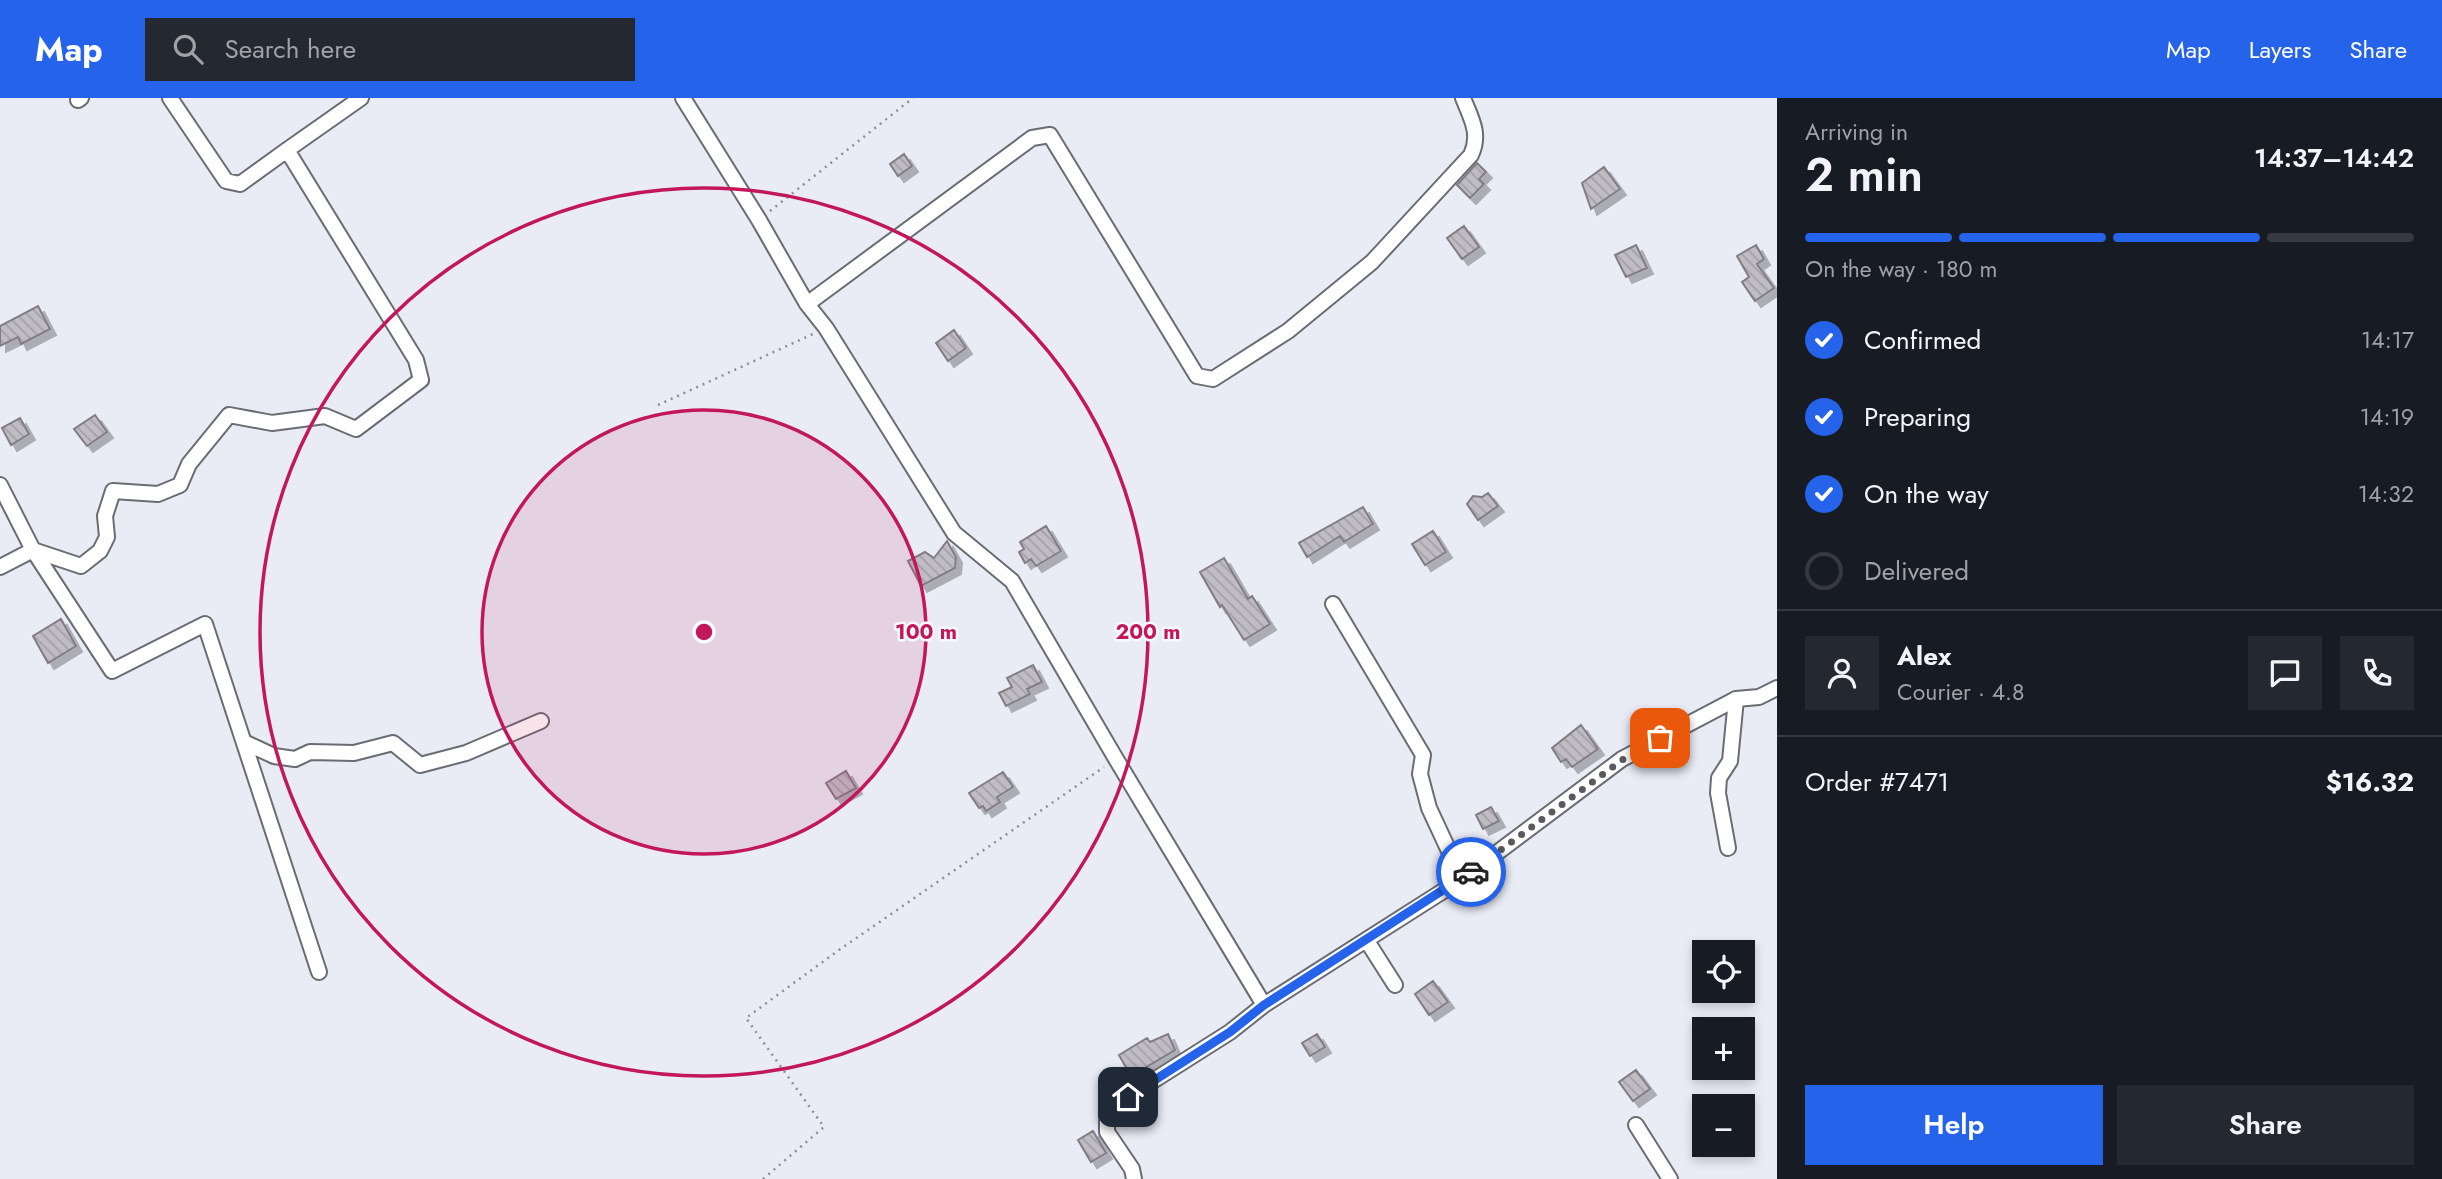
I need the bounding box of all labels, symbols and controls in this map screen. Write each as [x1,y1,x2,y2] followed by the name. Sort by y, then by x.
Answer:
[145,18,635,81] search box
[35,26,103,73] text: Map
[169,30,207,68] icon: search
[225,30,356,68] text: Search here
[2166,32,2211,67] text: Map
[2249,32,2311,67] text: Layers
[2349,32,2407,67] text: Share
[1805,115,1908,149] text: Arriving in
[2254,139,2414,177] text: 14:37–14:42
[1805,142,1923,208] text: 2 min
[1805,252,1997,286] text: On the way · 180 m
[1805,321,1843,359] icon: check
[1864,321,1981,359] text: Confirmed
[2361,323,2414,357] text: 14:17
[1805,398,1843,436] icon: check
[1864,398,1971,436] text: Preparing
[2360,400,2414,434] text: 14:19
[1805,475,1843,513] icon: check
[1864,475,1989,513] text: On the way
[2358,477,2414,511] text: 14:32
[1864,552,1969,590] text: Delivered
[895,617,957,647] text: 100 m
[1115,617,1181,647] text: 200 m
[692,620,716,644] centre of rings
[1805,636,1879,710] button: person
[2248,636,2322,710] button: chat
[2340,636,2414,710] button: phone
[1897,637,1951,675] text: Alex
[1897,675,2025,709] text: Courier · 4.8
[1630,708,1690,768] pin
[1641,719,1679,757] icon: bag
[1805,763,1949,801] text: Order #7471
[2326,763,2414,801] text: $16.32
[1436,837,1506,907] courier
[1452,853,1490,891] icon: car
[1692,940,1755,1157] map controls
[1692,940,1755,1003] button: locate
[1692,1017,1755,1080] button: +
[1098,1067,1158,1127] pin
[1109,1078,1147,1116] icon: home
[1805,1085,2103,1165] button: Help
[2117,1085,2414,1165] button: Share
[1692,1094,1755,1157] button: −

